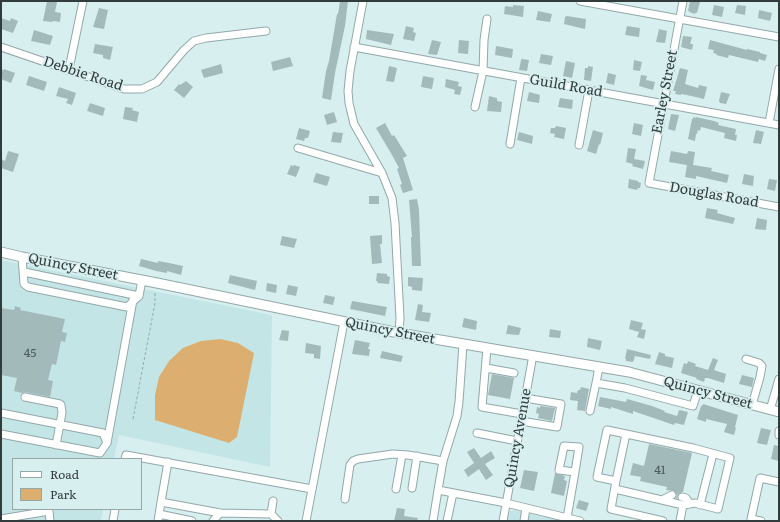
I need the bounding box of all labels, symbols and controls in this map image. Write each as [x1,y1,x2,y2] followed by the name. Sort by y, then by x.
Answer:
[649,49,681,135] street label: Earley Street
[41,53,125,95] street label: Debbie Road
[528,71,604,101] street label: Guild Road
[668,179,760,211] street label: Douglas Road
[27,250,119,284] street label: Quincy Street
[344,314,436,348] street label: Quincy Street
[24,346,36,360] house number: 45
[662,373,754,413] street label: Quincy Street
[501,387,535,489] street label: Quincy Avenue
[12,458,142,510] legend
[654,463,666,477] house number: 41
[50,465,79,483] text: Road
[50,485,76,503] text: Park

